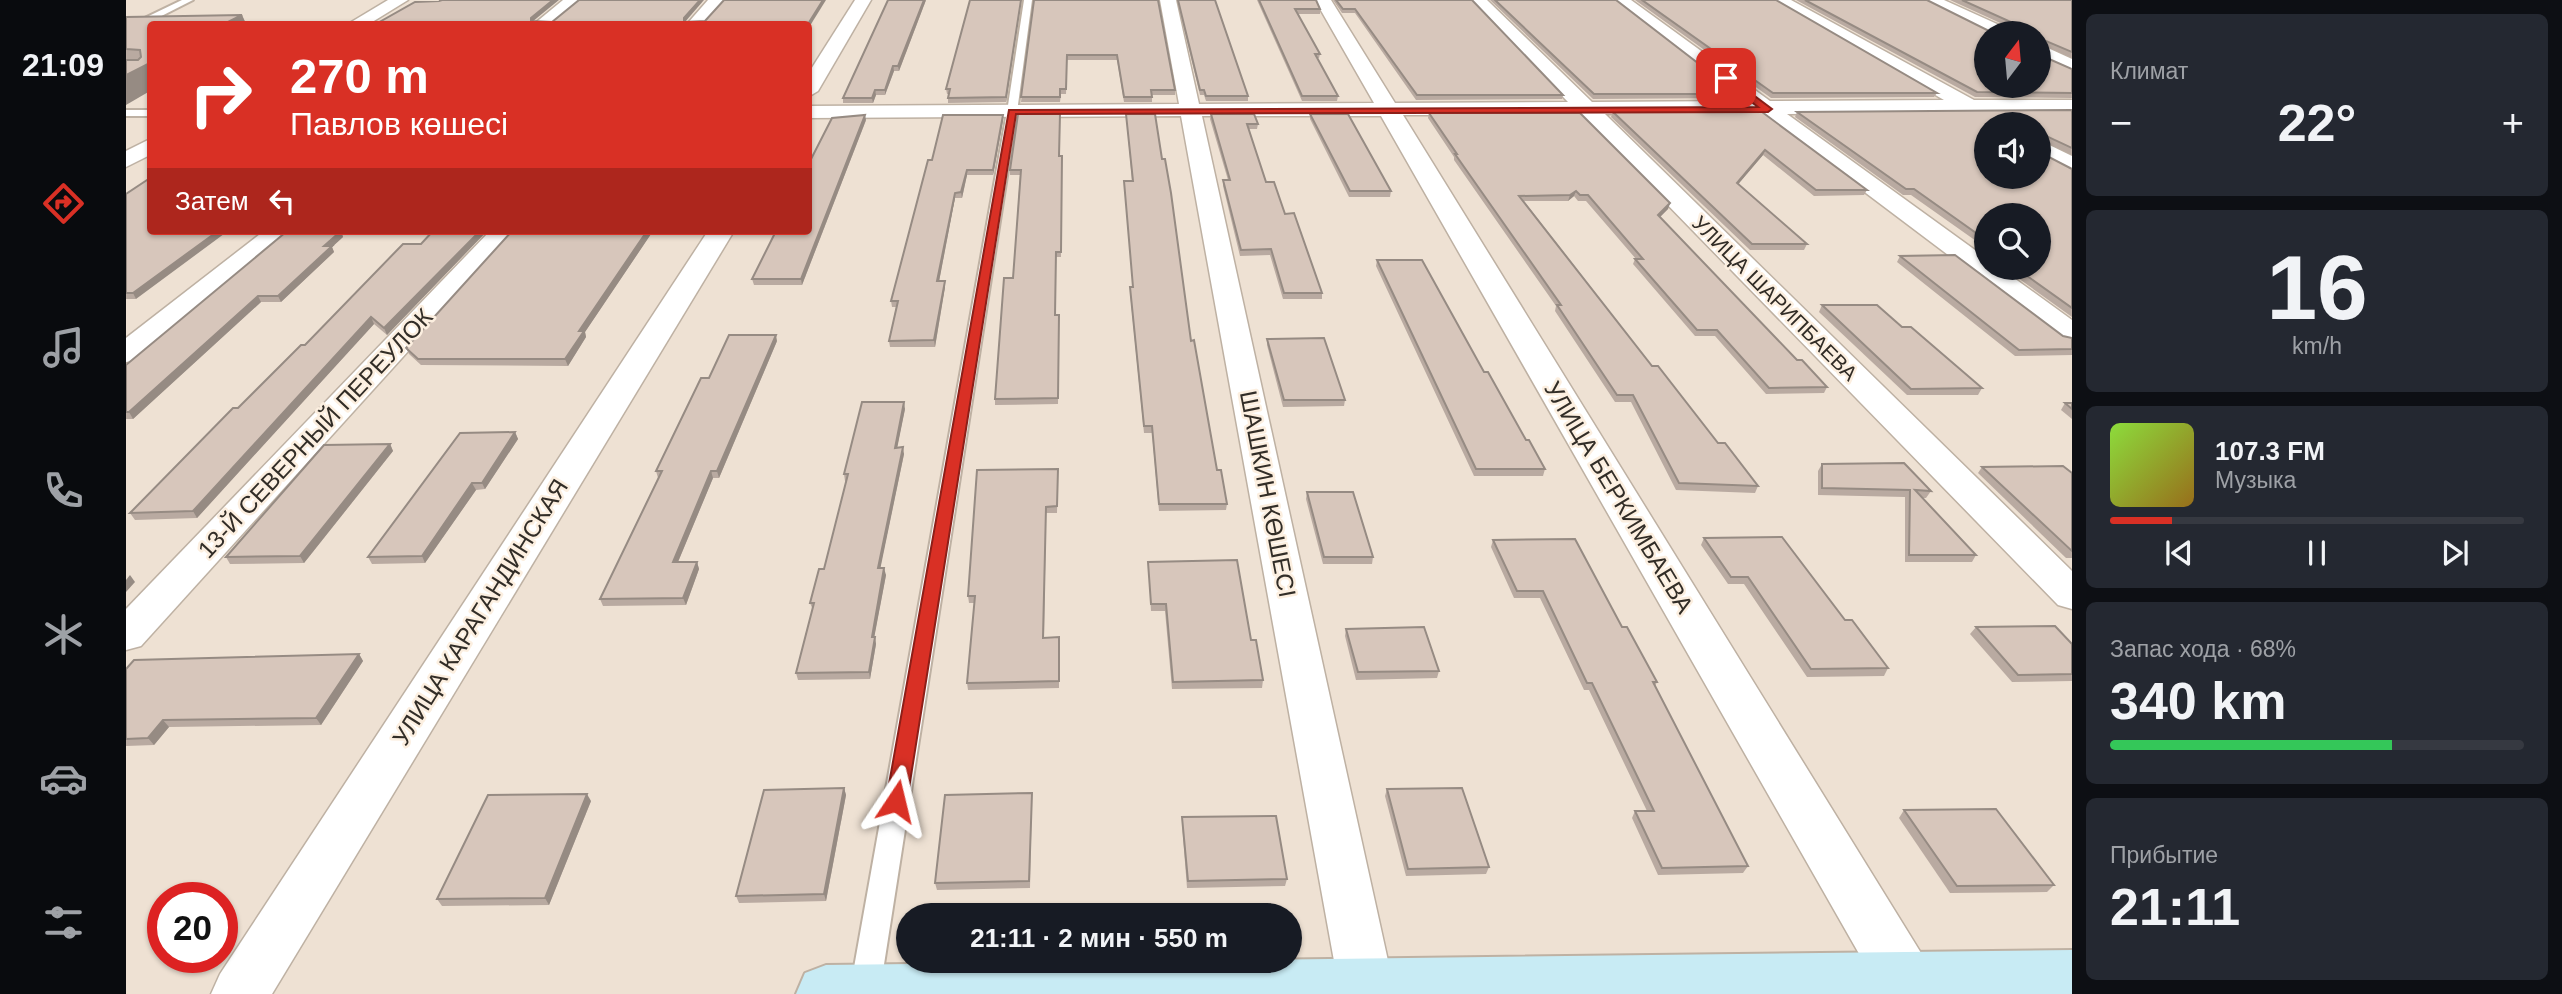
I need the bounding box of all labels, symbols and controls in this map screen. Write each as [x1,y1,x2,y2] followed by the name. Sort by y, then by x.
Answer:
[1974,21,2051,98] north arrow
[1974,21,2051,280] map controls
[22,47,104,83] text: 21:09
[1696,48,1756,108] pin
[175,49,266,140] icon: right
[290,49,429,103] text: 270 m
[2110,58,2188,84] text: Климат
[1707,59,1745,97] icon: arrive
[2278,94,2356,152] text: 22°
[2110,102,2132,144] text: −
[2502,102,2524,144] text: +
[290,106,508,142] text: Павлов көшесі
[1974,112,2051,189] button: sound
[39,179,88,228] icon: directions
[263,182,301,220] icon: left
[175,186,249,216] text: Затем
[1974,203,2051,280] button: search
[1688,211,1862,385] street label: УЛИЦА ШАРИПБАЕВА
[2266,237,2368,338] text: 16
[192,303,438,563] street label: 13-Й СЕВЕРНЫЙ ПЕРЕУЛОК
[39,323,88,372] icon: music
[2292,333,2342,359] text: km/h
[1539,376,1699,618] street label: УЛИЦА БЕРКИМБАЕВА
[1235,388,1301,600] street label: ШАШКИН КӨШЕСІ
[2215,436,2325,466] text: 107.3 FM
[39,466,88,515] icon: phone
[2215,467,2296,493] text: Музыка
[387,474,573,750] street label: УЛИЦА КАРАГАНДИНСКАЯ
[2160,534,2198,572] icon: previous
[2298,534,2336,572] icon: pause
[2436,534,2474,572] icon: next
[39,610,88,659] icon: climate
[2110,636,2296,662] text: Запас хода · 68%
[2110,672,2286,730] text: 340 km
[39,754,88,803] icon: car
[859,764,933,838] position arrow
[2110,842,2218,868] text: Прибытие
[2110,878,2240,936] text: 21:11
[147,882,238,973] speed limit sign: 20
[39,898,88,947] icon: filters
[970,923,1228,953] text: 21:11 · 2 мин · 550 m

